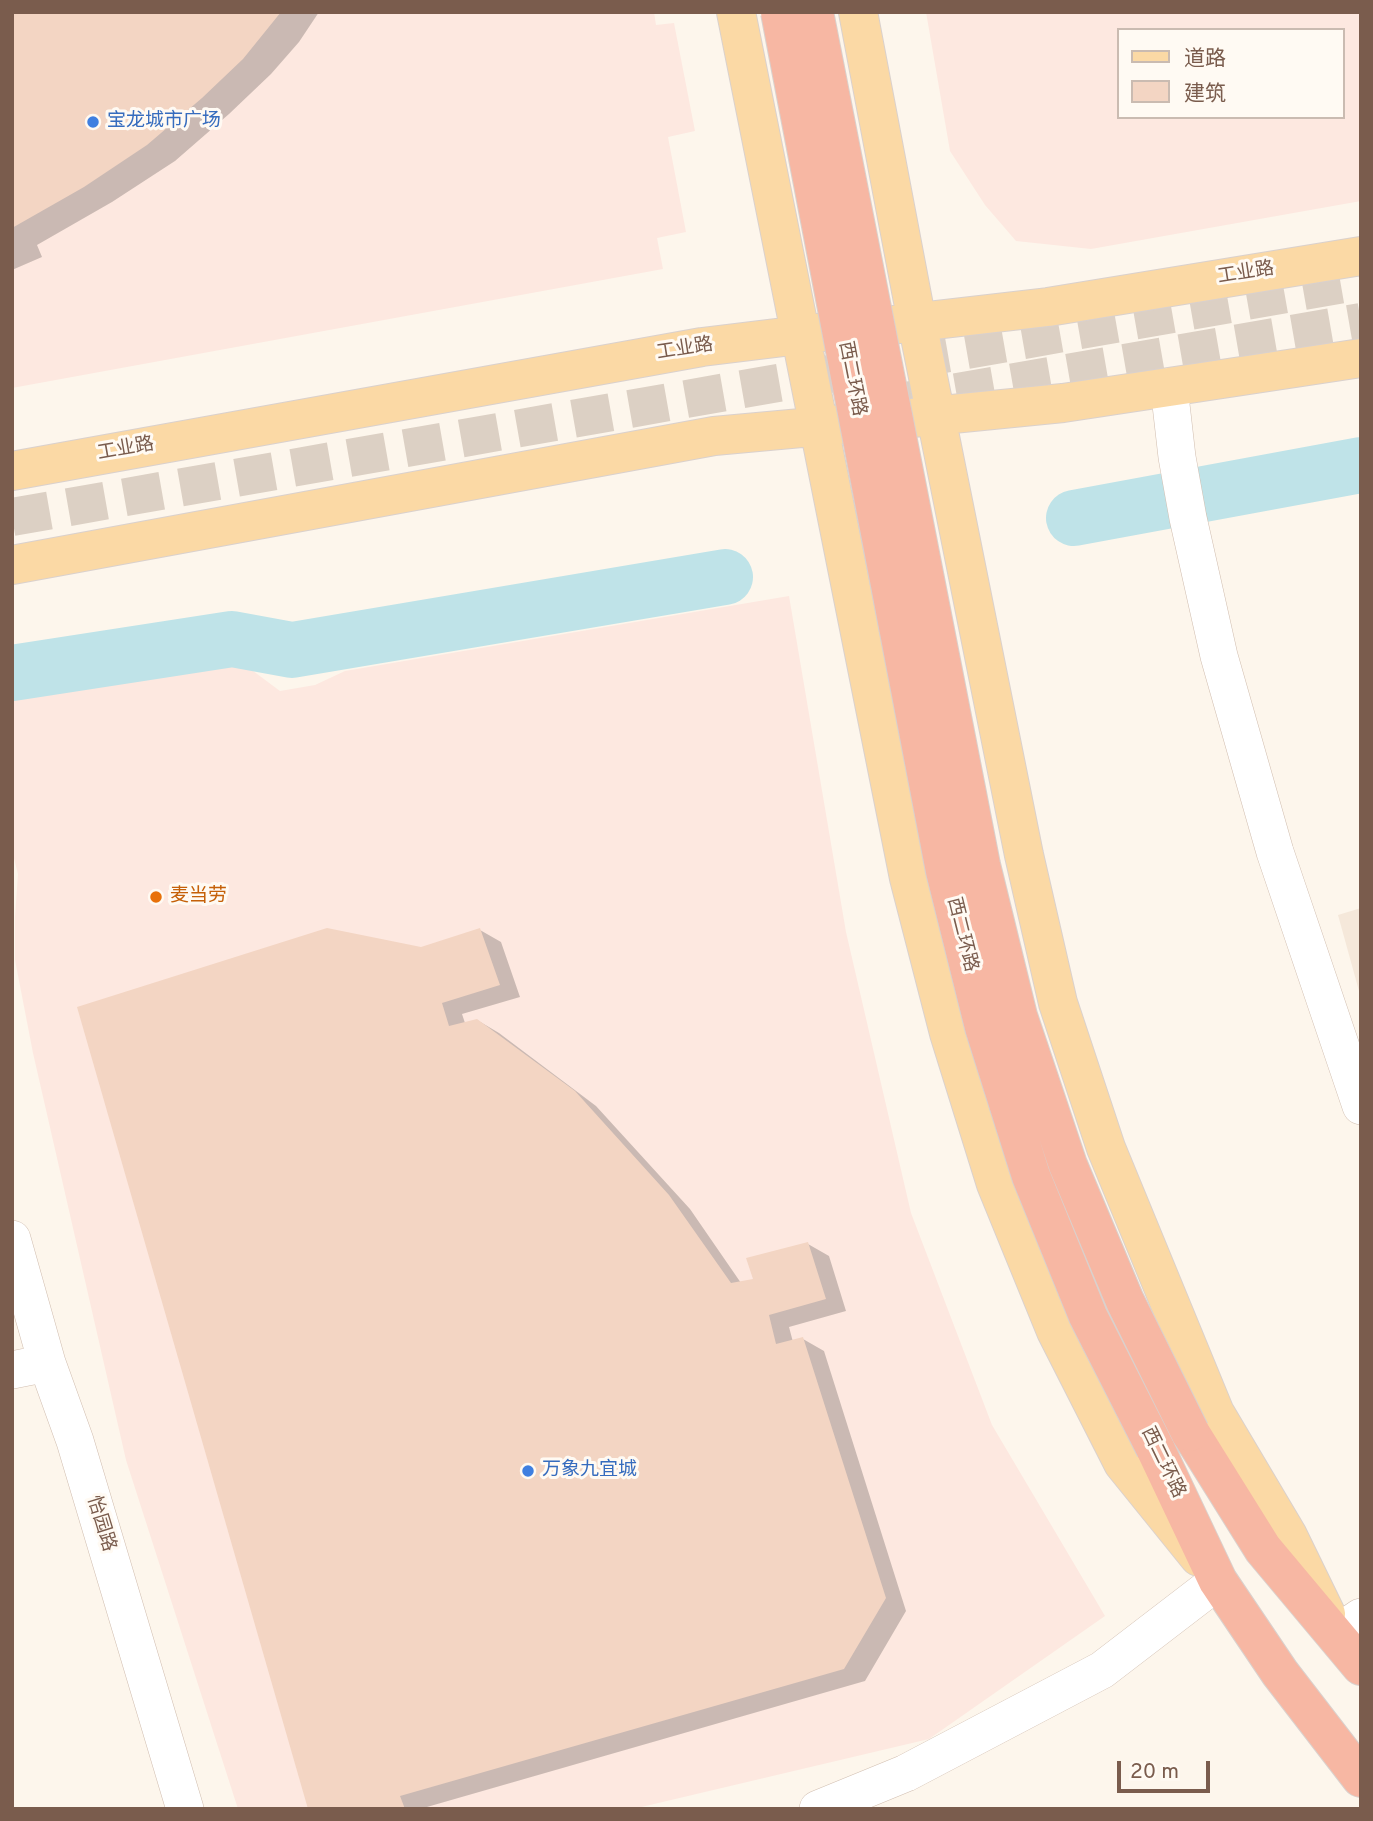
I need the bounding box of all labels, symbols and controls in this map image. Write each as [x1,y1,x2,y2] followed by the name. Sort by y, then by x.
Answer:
[1118,28,1345,119] legend
[1184,46,1226,73] text: 道路
[1184,81,1226,108] text: 建筑
[107,111,221,133] place label: 宝龙城市广场
[85,114,101,130] marker: 宝龙城市广场
[1216,258,1276,290] street label: 工业路
[655,334,715,366] street label: 工业路
[833,340,869,418] street label: 西二环路
[96,434,156,466] street label: 工业路
[170,886,227,908] place label: 麦当劳
[148,889,164,905] marker: 麦当劳
[941,895,981,975] street label: 西二环路
[1135,1424,1189,1502] street label: 西二环路
[542,1460,637,1482] place label: 万象九宜城
[520,1463,536,1479] marker: 万象九宜城
[81,1493,119,1555] street label: 怡园路
[1121,1748,1214,1792] scale bar
[1130,1759,1179,1786] text: 20 m

